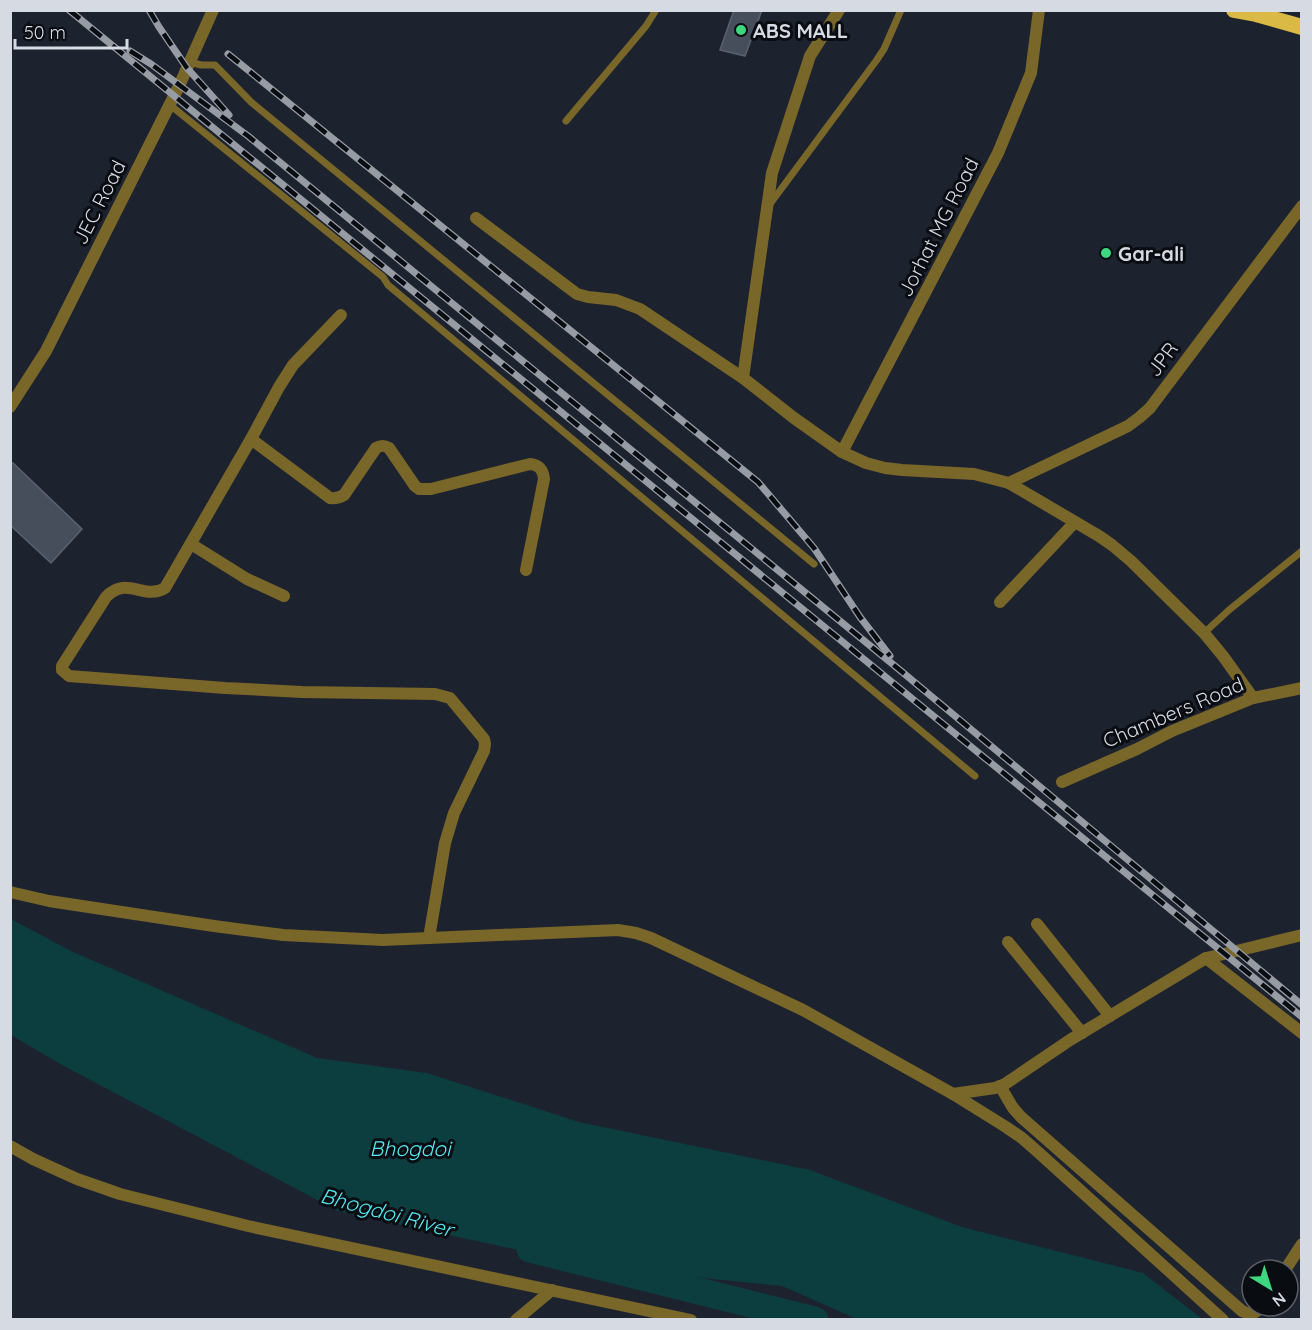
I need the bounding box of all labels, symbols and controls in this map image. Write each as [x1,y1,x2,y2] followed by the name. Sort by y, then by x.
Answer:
[15,12,128,50] scale bar
[753,18,848,43] place label: ABS MALL
[24,21,66,44] text: 50 m
[734,23,748,37] marker: ABS MALL
[892,153,984,301] street label: Jorhat MG Road
[67,156,131,248] street label: JEC Road
[1118,241,1184,266] place label: Gar-ali
[1099,246,1113,260] marker: Gar-ali
[1141,337,1183,381] street label: JPR
[1099,671,1247,753] street label: Chambers Road
[370,1135,453,1161] water label: Bhogdoi
[318,1182,459,1243] water label: Bhogdoi River
[1240,1258,1300,1318] north arrow
[1268,1288,1290,1311] text: N

